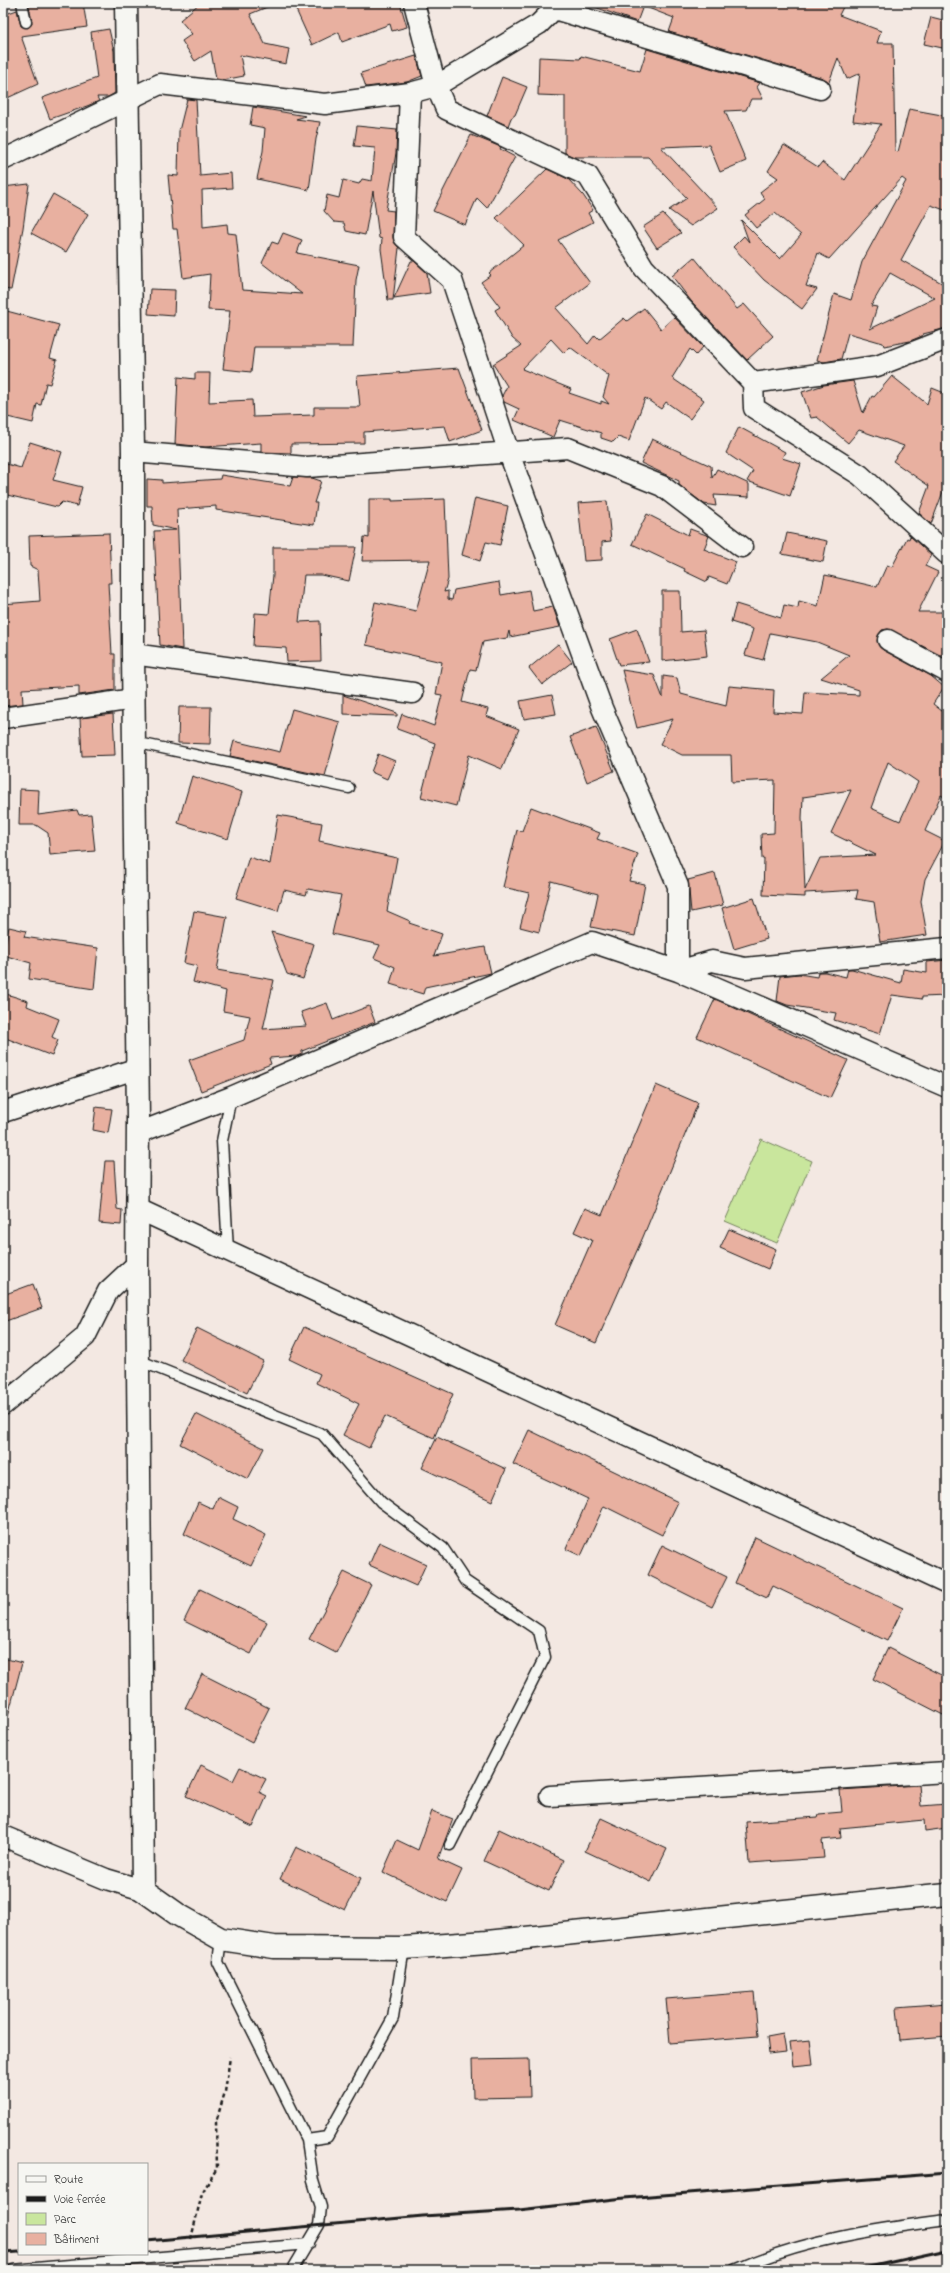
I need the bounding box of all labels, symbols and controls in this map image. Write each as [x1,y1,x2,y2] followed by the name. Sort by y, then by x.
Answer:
[18,2163,148,2255] legend
[54,2171,84,2189] text: Route
[53,2191,106,2209] text: Voie ferrée
[54,2211,76,2229] text: Parc
[53,2231,99,2249] text: Bâtiment

